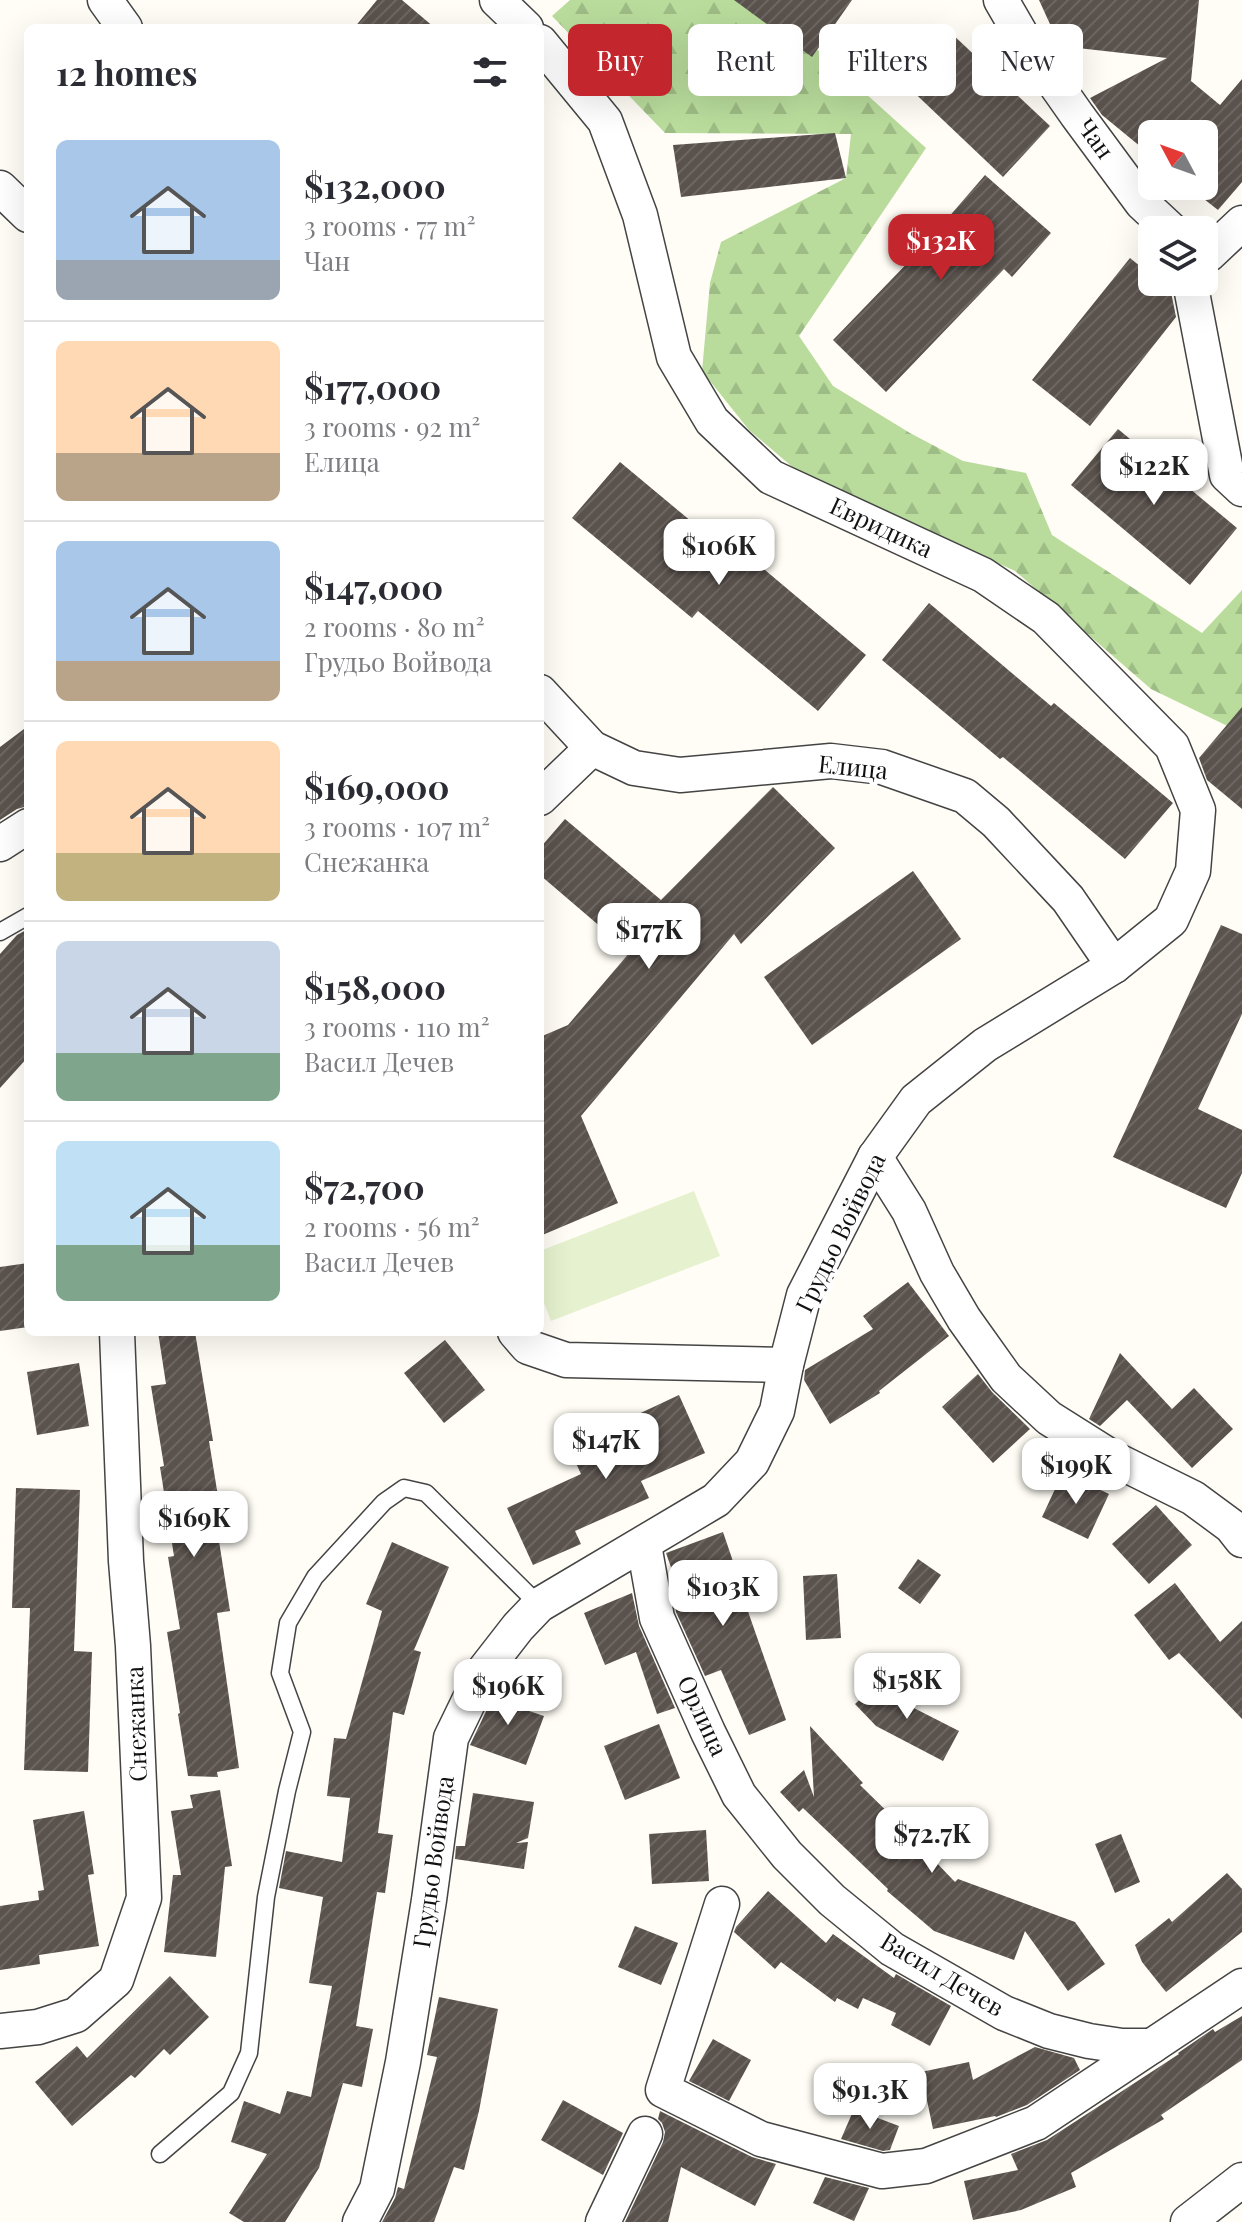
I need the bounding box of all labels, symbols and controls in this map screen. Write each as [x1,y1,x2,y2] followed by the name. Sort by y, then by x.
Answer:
[568,24,672,96] chip: Buy
[688,24,803,96] chip: Rent
[819,24,956,96] chip: Filters
[972,24,1083,96] chip: New
[56,49,197,95] text: 12 homes
[468,50,512,94] icon: filters
[1071,111,1122,164] street label: Чан
[1138,120,1218,200] north arrow
[1138,120,1218,296] map controls
[304,162,446,208] text: $132,000
[120,172,216,268] icon: home
[304,208,475,243] text: 3 rooms · 77 m²
[885,214,997,282] pin: $132K
[1138,216,1218,296] button: layers
[906,222,976,257] text: $132K
[304,243,350,278] text: Чан
[304,363,441,409] text: $177,000
[120,373,216,469] icon: home
[304,409,480,444] text: 3 rooms · 92 m²
[1098,439,1210,507] pin: $122K
[304,444,380,479] text: Елица
[1119,447,1189,482] text: $122K
[825,488,938,564] street label: Евридика
[663,519,775,587] pin: $106K
[682,527,756,562] text: $106K
[304,563,443,609] text: $147,000
[120,573,216,669] icon: home
[304,609,484,644] text: 2 rooms · 80 m²
[304,644,492,679] text: Грудьо Войвода
[817,746,890,786] street label: Елица
[304,763,449,809] text: $169,000
[120,773,216,869] icon: home
[304,809,490,844] text: 3 rooms · 107 m²
[304,844,429,879] text: Снежанка
[593,903,705,971] pin: $177K
[615,911,683,946] text: $177K
[304,963,446,1009] text: $158,000
[120,973,216,1069] icon: home
[304,1009,489,1044] text: 3 rooms · 110 m²
[304,1044,454,1079] text: Васил Дечев
[787,1147,892,1317] street label: Грудьо Войвода
[304,1163,425,1209] text: $72,700
[120,1173,216,1269] icon: home
[304,1209,480,1244] text: 2 rooms · 56 m²
[304,1244,454,1279] text: Васил Дечев
[550,1413,662,1481] pin: $147K
[572,1421,640,1456] text: $147K
[1020,1438,1132,1506] pin: $199K
[1040,1446,1112,1481] text: $199K
[138,1491,250,1559] pin: $169K
[158,1499,230,1534] text: $169K
[667,1560,779,1628] pin: $103K
[687,1568,759,1603] text: $103K
[851,1653,963,1721] pin: $158K
[452,1659,564,1727] pin: $196K
[872,1661,942,1696] text: $158K
[117,1666,153,1782] street label: Снежанка
[472,1667,544,1702] text: $196K
[671,1670,736,1761] street label: Орлица
[404,1774,460,1950] street label: Грудьо Войвода
[867,1807,997,1875] pin: $72.7K
[893,1815,971,1850] text: $72.7K
[875,1924,1011,2023] street label: Васил Дечев
[805,2063,935,2131] pin: $91.3K
[832,2071,908,2106] text: $91.3K

